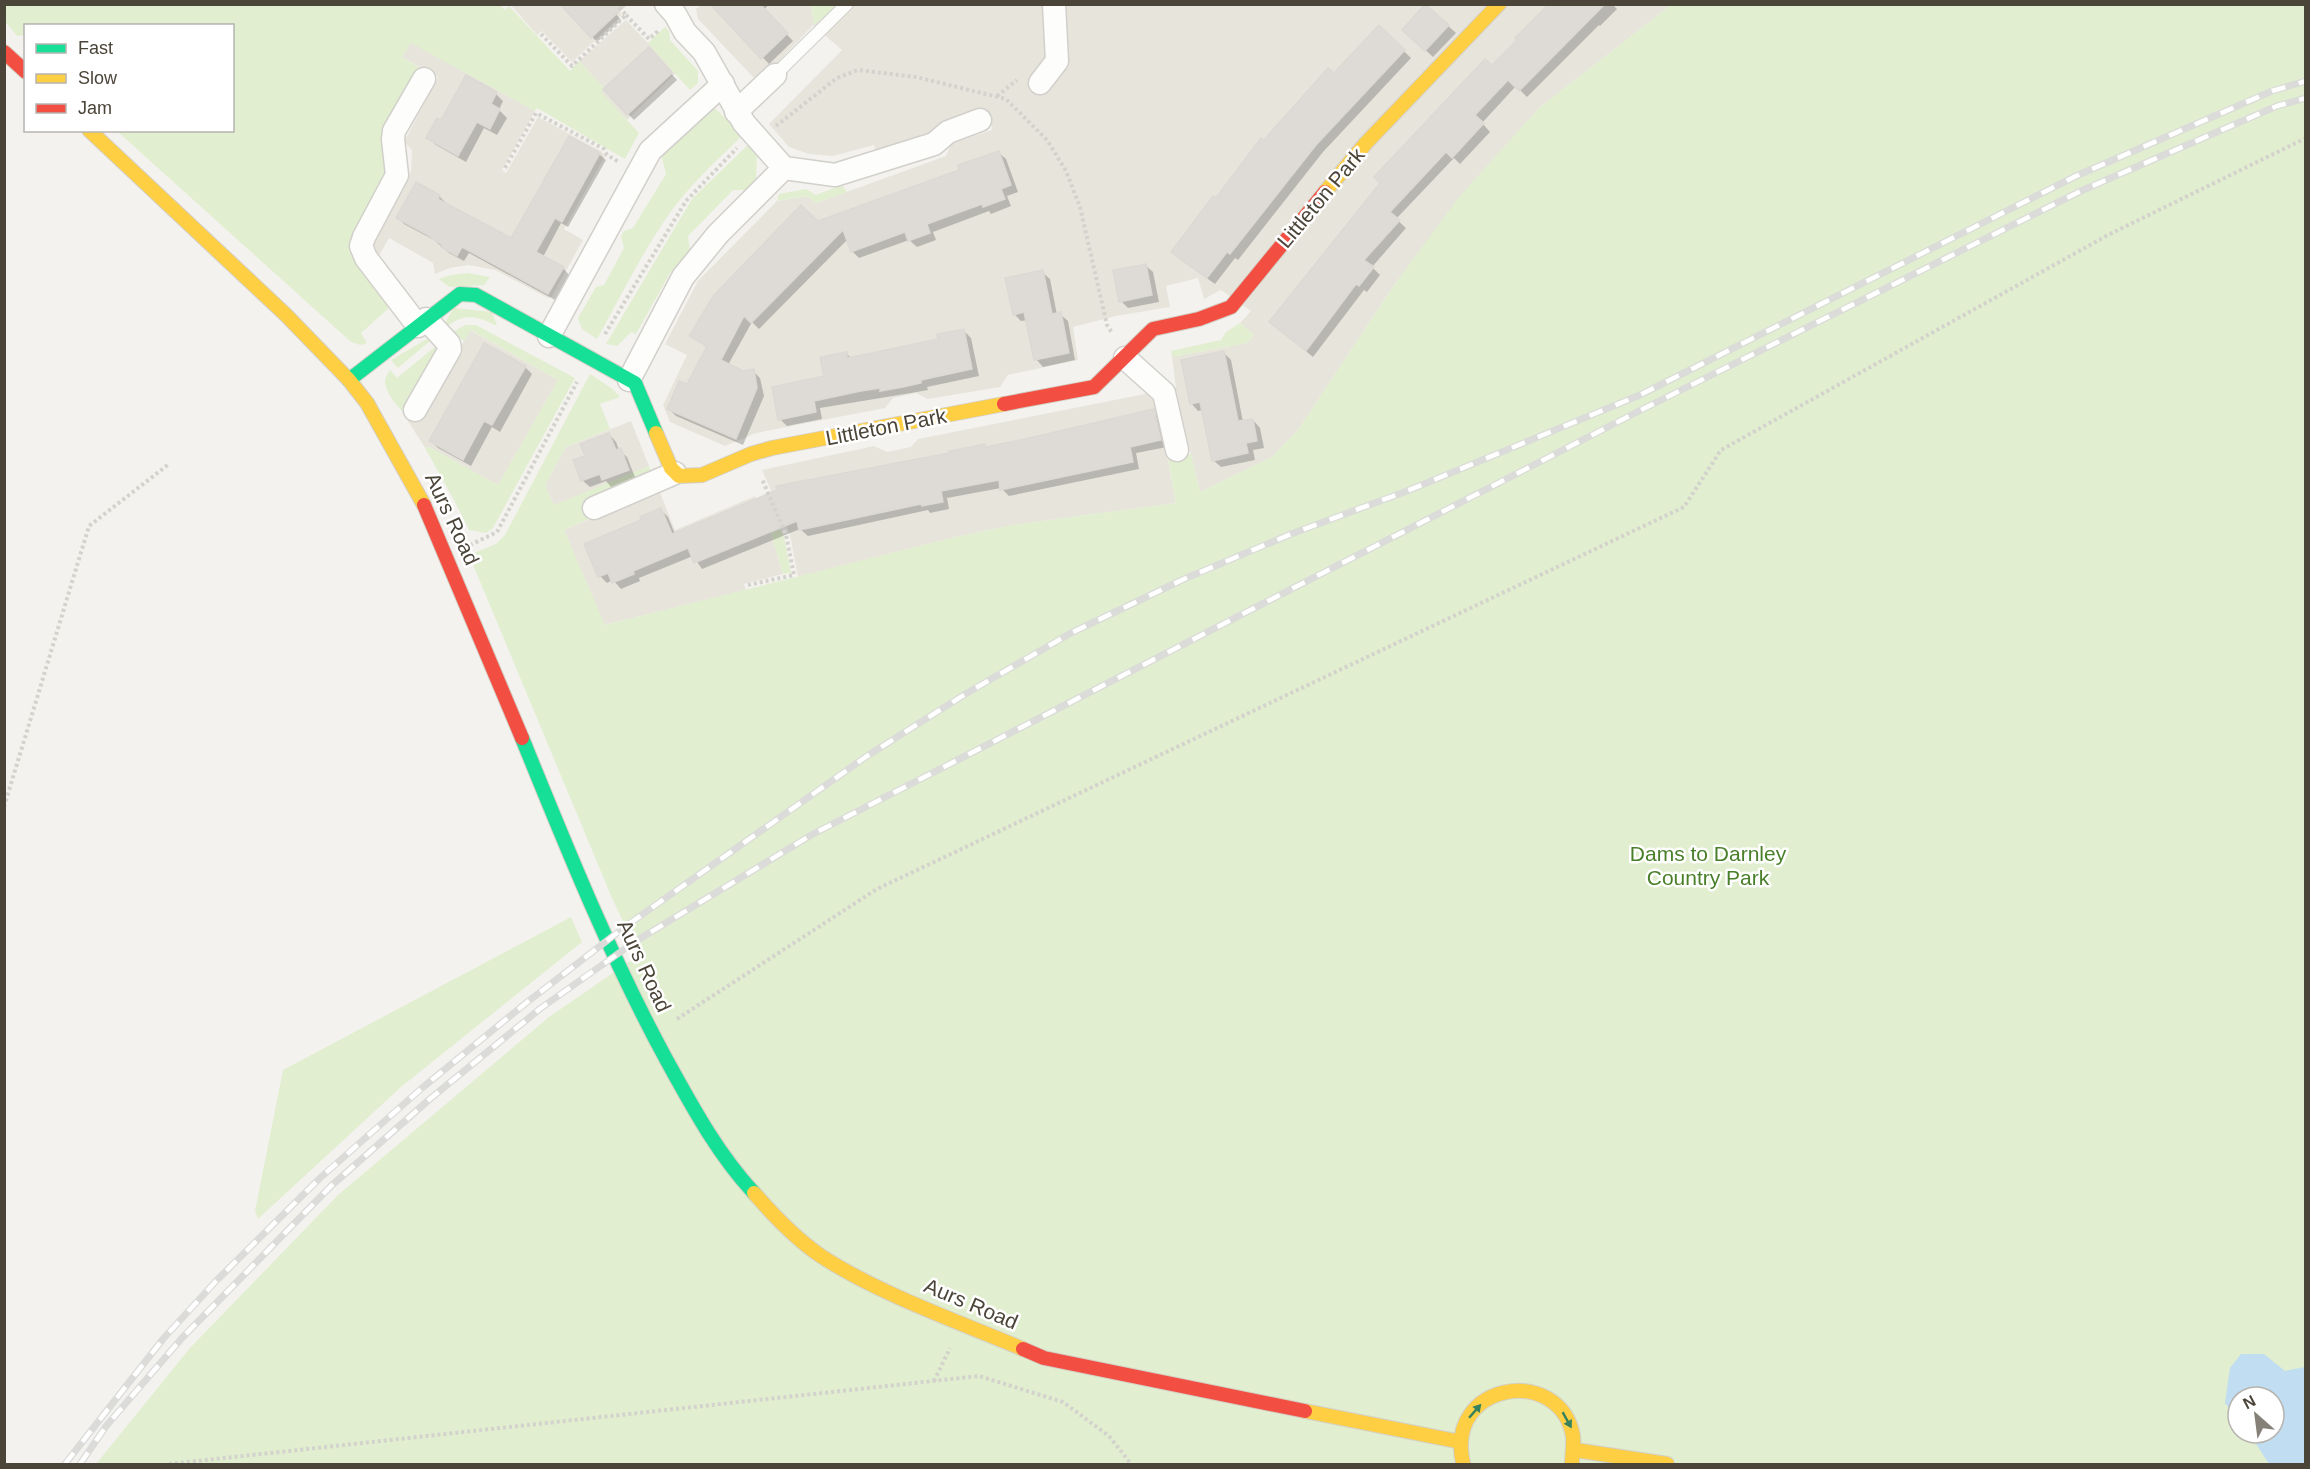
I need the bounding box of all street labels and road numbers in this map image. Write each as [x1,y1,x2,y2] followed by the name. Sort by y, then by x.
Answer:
[1272,143,1369,252] street label: Littleton Park
[824,403,949,449] street label: Littleton Park
[421,469,484,569] street label: Aurs Road
[613,916,676,1016] street label: Aurs Road
[921,1274,1021,1334] street label: Aurs Road

